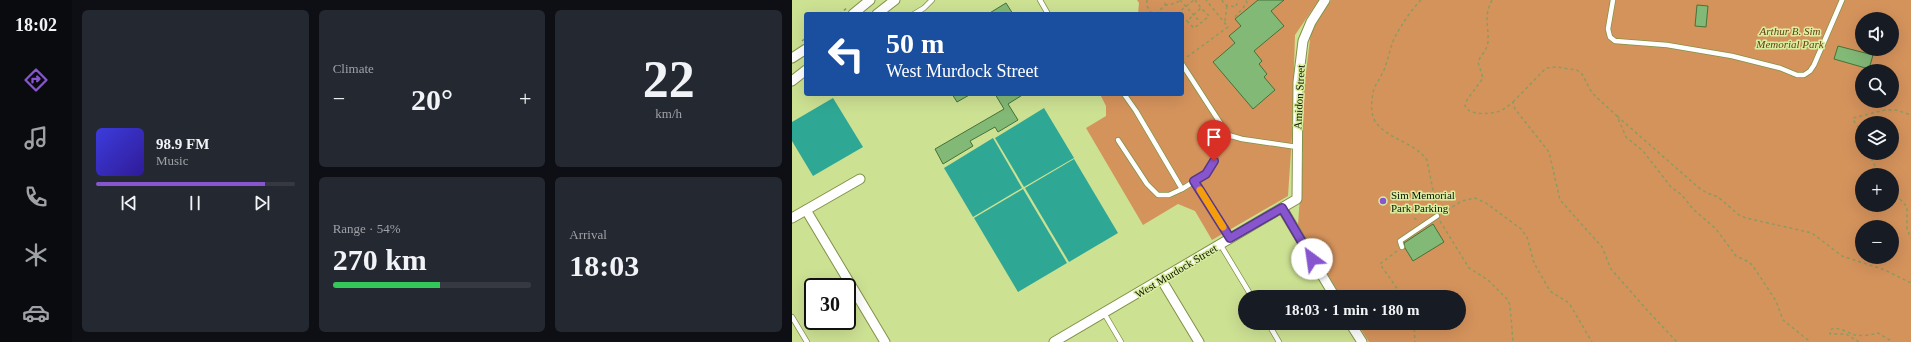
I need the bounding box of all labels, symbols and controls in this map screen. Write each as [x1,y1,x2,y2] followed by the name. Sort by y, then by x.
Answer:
[1855,12,1899,264] map controls
[1855,12,1899,56] button: sound
[15,15,57,35] text: 18:02
[1755,25,1825,50] park label: Arthur B. Sim Memorial Park
[820,28,872,80] icon: left
[886,28,944,59] text: 50 m
[643,51,695,108] text: 22
[333,61,374,76] text: Climate
[886,61,1039,81] text: West Murdock Street
[1291,64,1307,130] street label: Amidon Street
[1855,64,1899,108] button: search
[22,66,50,94] icon: directions
[411,83,453,116] text: 20°
[333,86,345,111] text: −
[519,86,531,111] text: +
[655,106,682,121] text: km/h
[1855,116,1899,160] button: layers
[1197,120,1231,161] pin
[22,124,50,152] icon: music
[1203,126,1225,148] icon: arrive
[156,136,209,152] text: 98.9 FM
[156,153,189,168] text: Music
[1855,168,1899,212] button: +
[22,183,50,211] icon: phone
[1391,189,1455,214] place label: Sim Memorial Park Parking
[118,192,140,214] icon: previous
[184,192,206,214] icon: pause
[251,192,273,214] icon: next
[1378,196,1388,206] marker: Sim Memorial Park Parking
[1855,220,1899,264] button: −
[333,221,401,236] text: Range · 54%
[569,227,607,242] text: Arrival
[1291,238,1333,280] position arrow
[22,241,50,269] icon: climate
[1133,242,1219,300] street label: West Murdock Street
[333,243,427,276] text: 270 km
[569,249,639,282] text: 18:03
[804,278,856,330] speed limit sign: 30
[22,299,50,327] icon: car
[1285,302,1420,318] text: 18:03 · 1 min · 180 m

